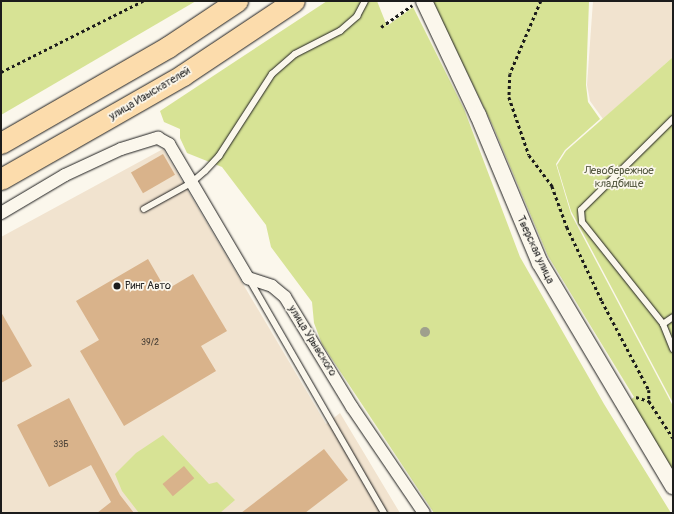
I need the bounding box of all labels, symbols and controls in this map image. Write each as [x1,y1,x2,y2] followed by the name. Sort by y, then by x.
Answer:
[107,65,193,123] street label: улица Изыскателей
[584,165,654,191] park label: Левобережное кладбище
[513,214,557,286] street label: Тверская улица
[125,279,171,293] place label: Ринг Авто
[112,281,122,291] marker: Ринг Авто
[285,303,339,379] street label: улица Урывского
[141,338,159,348] house number: 39/2
[53,440,69,450] house number: 33Б

